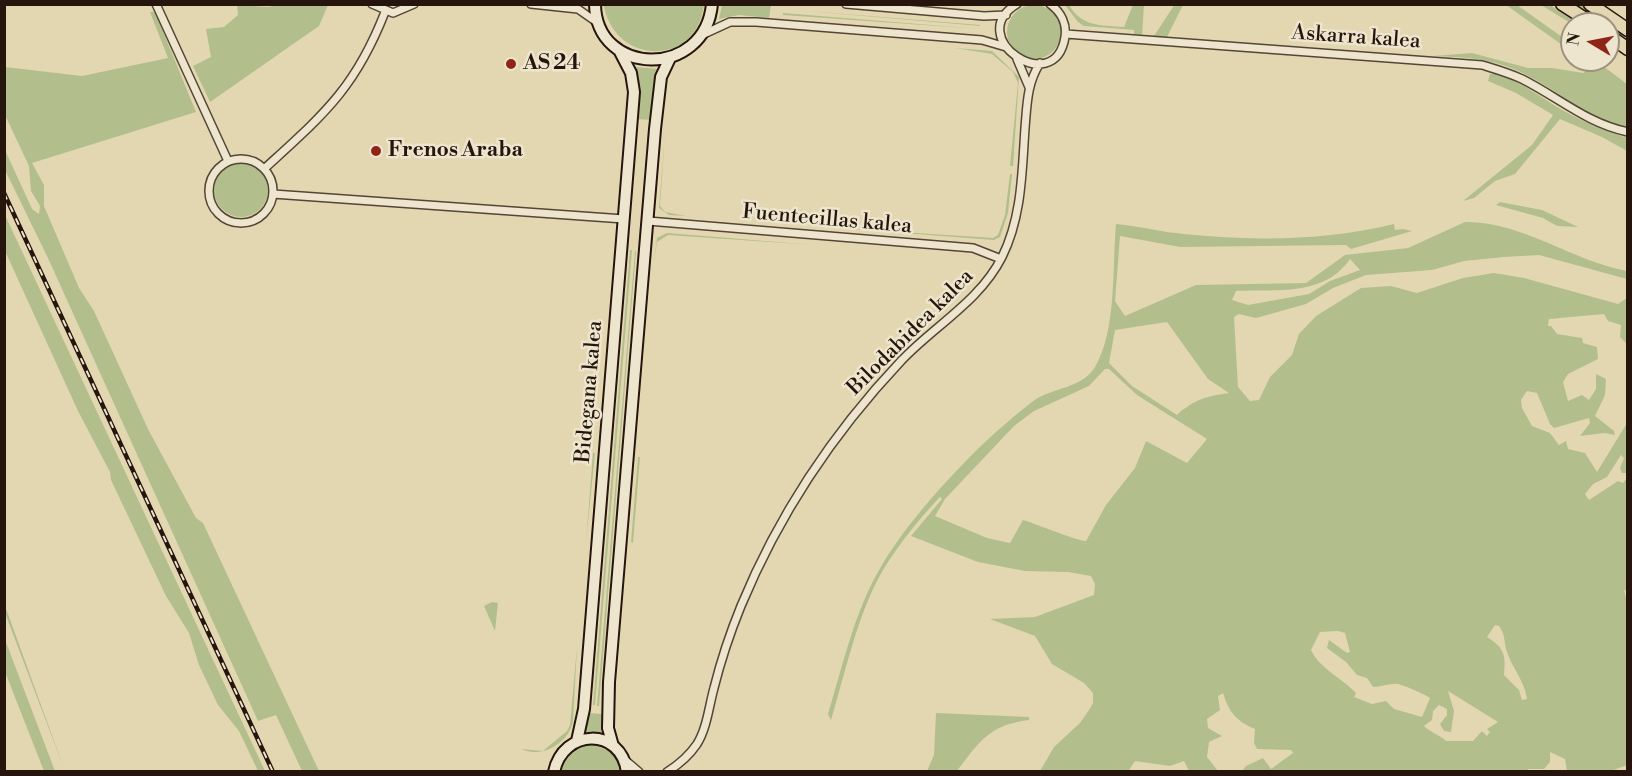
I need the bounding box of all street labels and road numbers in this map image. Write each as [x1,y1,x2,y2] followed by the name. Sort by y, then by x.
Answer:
[1291,21,1421,55] street label: Askarra kalea
[741,200,913,240] street label: Fuentecillas kalea
[843,265,979,401] street label: Bilodabidea kalea
[571,320,609,464] street label: Bidegana kalea

